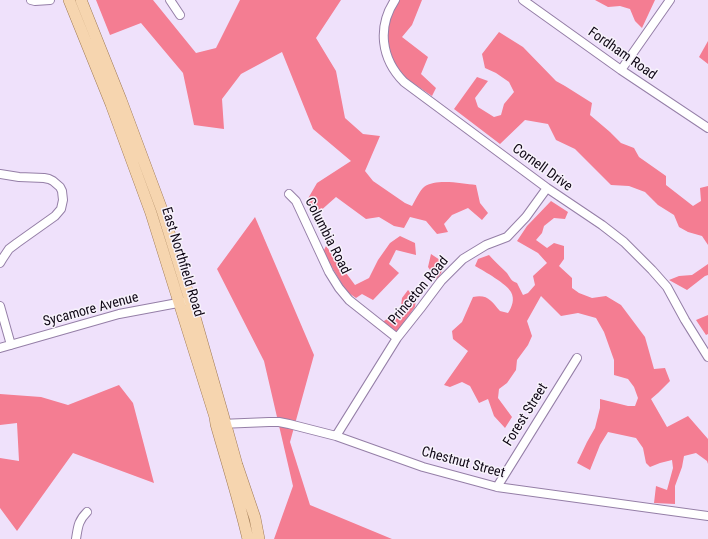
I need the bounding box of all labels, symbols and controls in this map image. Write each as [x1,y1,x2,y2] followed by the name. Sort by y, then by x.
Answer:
[584,24,660,84] street label: Fordham Road
[509,141,575,195] street label: Cornell Drive
[301,195,353,277] street label: Columbia Road
[157,205,207,319] street label: East Northfield Road
[386,253,452,329] street label: Princeton Road
[42,289,140,331] street label: Sycamore Avenue
[500,381,552,449] street label: Forest Street
[420,444,506,482] street label: Chestnut Street

